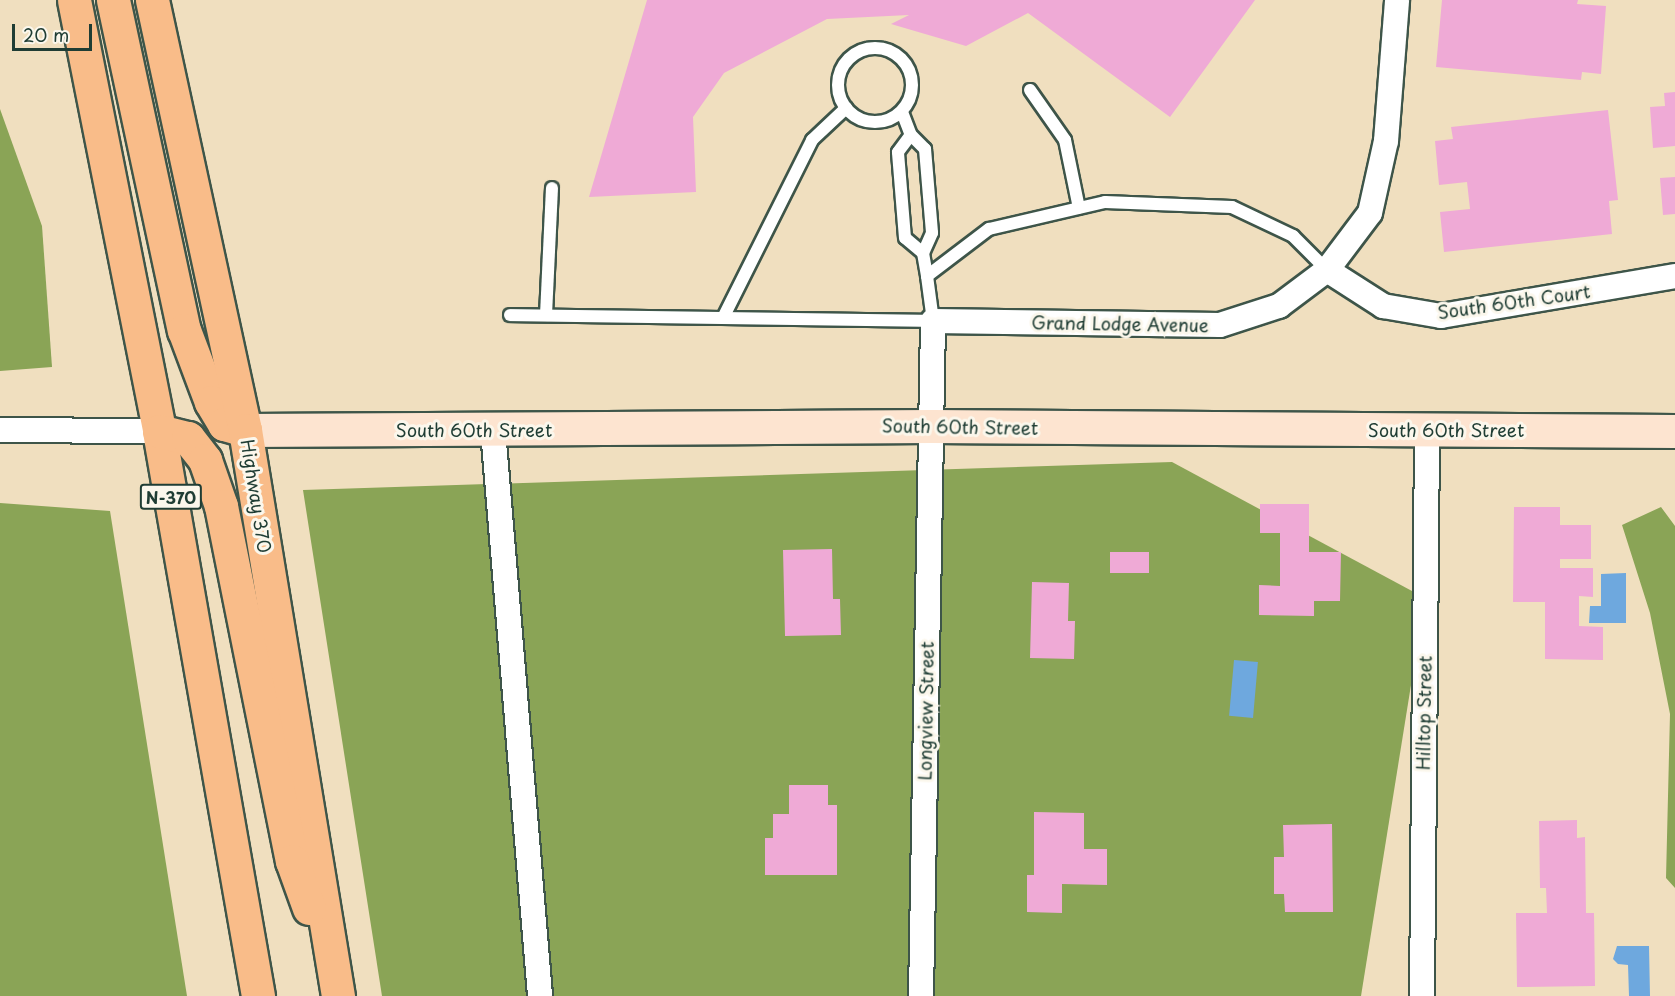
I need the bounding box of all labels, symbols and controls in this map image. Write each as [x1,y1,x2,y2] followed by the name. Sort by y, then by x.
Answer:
[15,12,94,50] scale bar
[23,21,69,48] text: 20 m
[1436,281,1592,323] street label: South 60th Court
[1031,312,1209,336] street label: Grand Lodge Avenue
[881,415,1039,439] street label: South 60th Street
[395,419,553,441] street label: South 60th Street
[1367,419,1525,441] street label: South 60th Street
[236,437,276,555] street label: Highway 370
[140,484,202,510] road number: N-370
[914,642,938,780] street label: Longview Street
[1412,655,1436,771] street label: Hilltop Street

